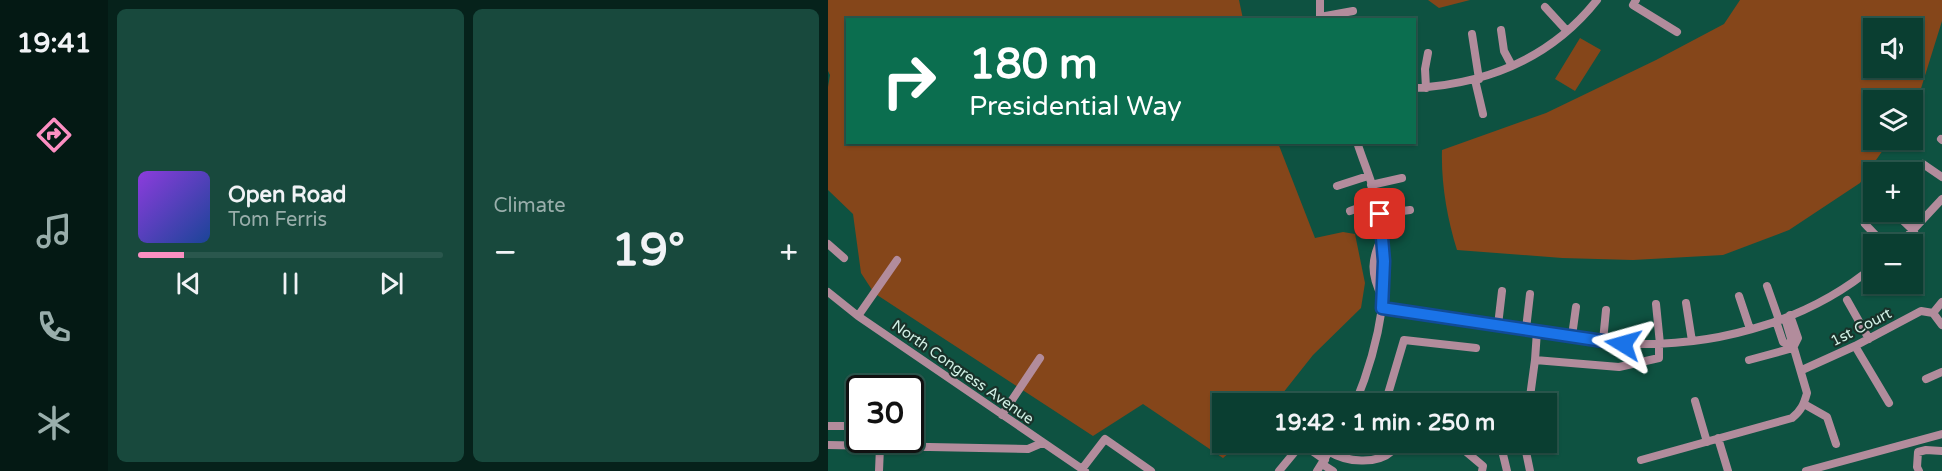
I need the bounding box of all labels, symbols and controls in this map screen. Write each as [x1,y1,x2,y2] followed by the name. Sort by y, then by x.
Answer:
[1863,18,1923,294] map controls
[1863,18,1923,78] button: sound
[17,27,91,60] text: 19:41
[969,39,1098,90] text: 180 m
[870,42,948,120] icon: right
[969,90,1182,123] text: Presidential Way
[1863,90,1923,150] button: layers
[33,114,75,156] icon: directions
[1863,162,1923,222] button: +
[228,182,346,208] text: Open Road
[1354,188,1405,239] pin
[494,194,566,218] text: Climate
[1363,197,1396,230] icon: arrive
[228,208,327,232] text: Tom Ferris
[33,210,75,252] icon: music
[611,224,685,278] text: 19°
[494,233,517,272] text: −
[779,233,798,272] text: +
[1863,234,1923,294] button: −
[172,267,205,300] icon: previous
[274,267,307,300] icon: pause
[375,267,408,300] icon: next
[1827,304,1895,350] street label: 1st Court
[33,306,75,348] icon: phone
[1591,312,1655,376] position arrow
[888,316,1038,428] street label: North Congress Avenue
[846,375,924,453] speed limit sign: 30
[33,402,75,444] icon: climate
[1274,410,1495,436] text: 19:42 · 1 min · 250 m

